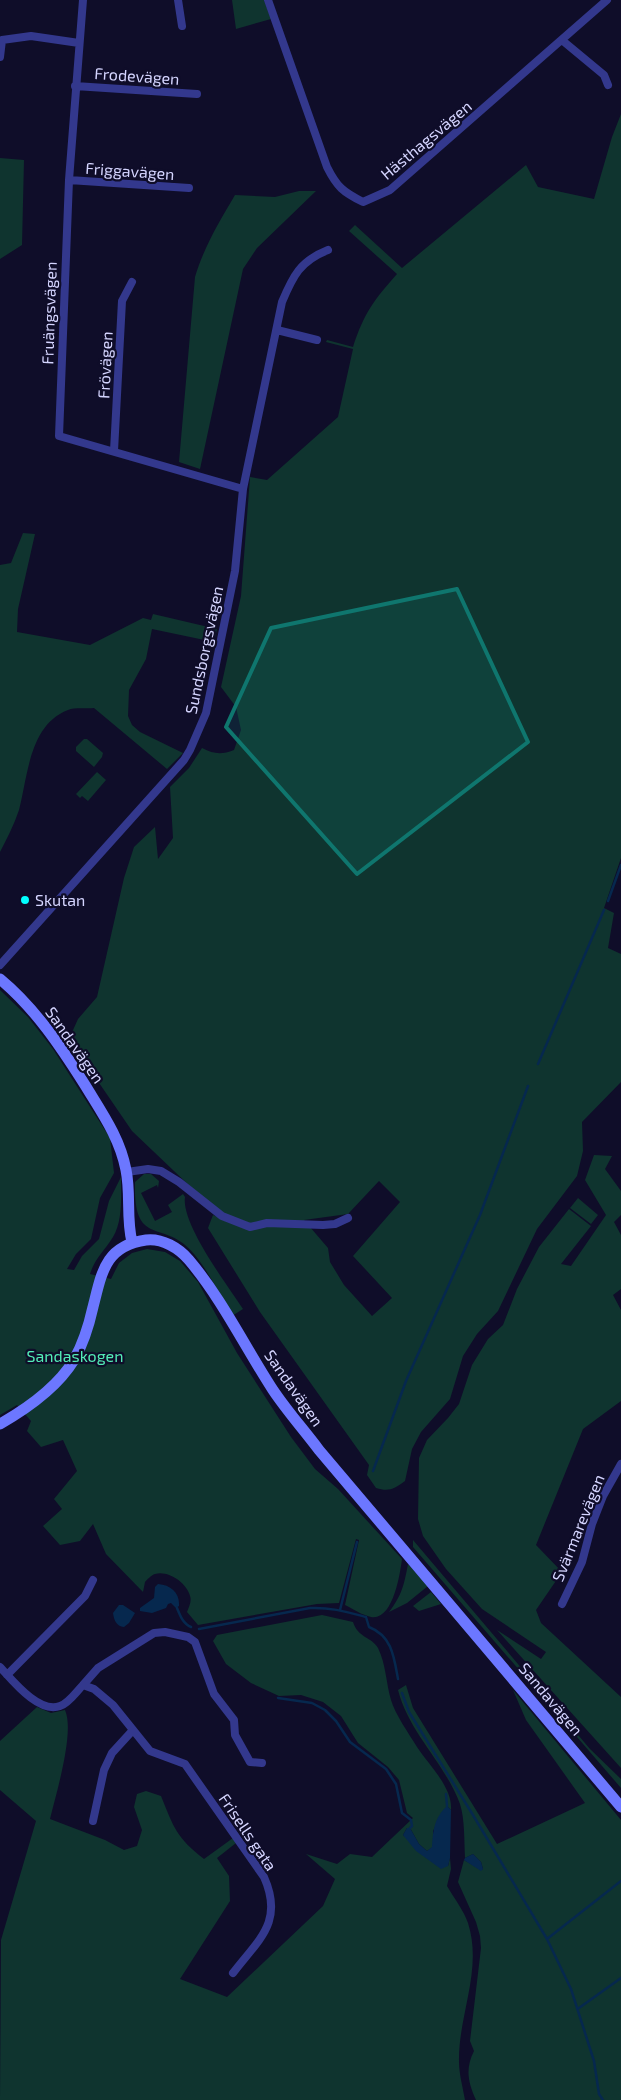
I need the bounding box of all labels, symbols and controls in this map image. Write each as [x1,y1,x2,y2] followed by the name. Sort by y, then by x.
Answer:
[94,63,180,88] street label: Frodevägen
[376,96,475,183] street label: Hästhagsvägen
[85,158,175,183] street label: Friggavägen
[37,261,60,365] street label: Fruängsvägen
[93,331,116,399] street label: Frövägen
[181,584,226,716] street label: Sundsborgsvägen
[35,890,85,909] place label: Skutan
[19,894,31,906] marker: Skutan
[42,1003,109,1087] street label: Sandavägen
[27,1346,123,1365] park label: Sandaskogen
[261,1346,328,1430] street label: Sandavägen
[547,1471,608,1584] street label: Svärmarevägen
[516,1659,587,1739] street label: Sandavägen
[216,1789,281,1874] street label: Frisells gata

